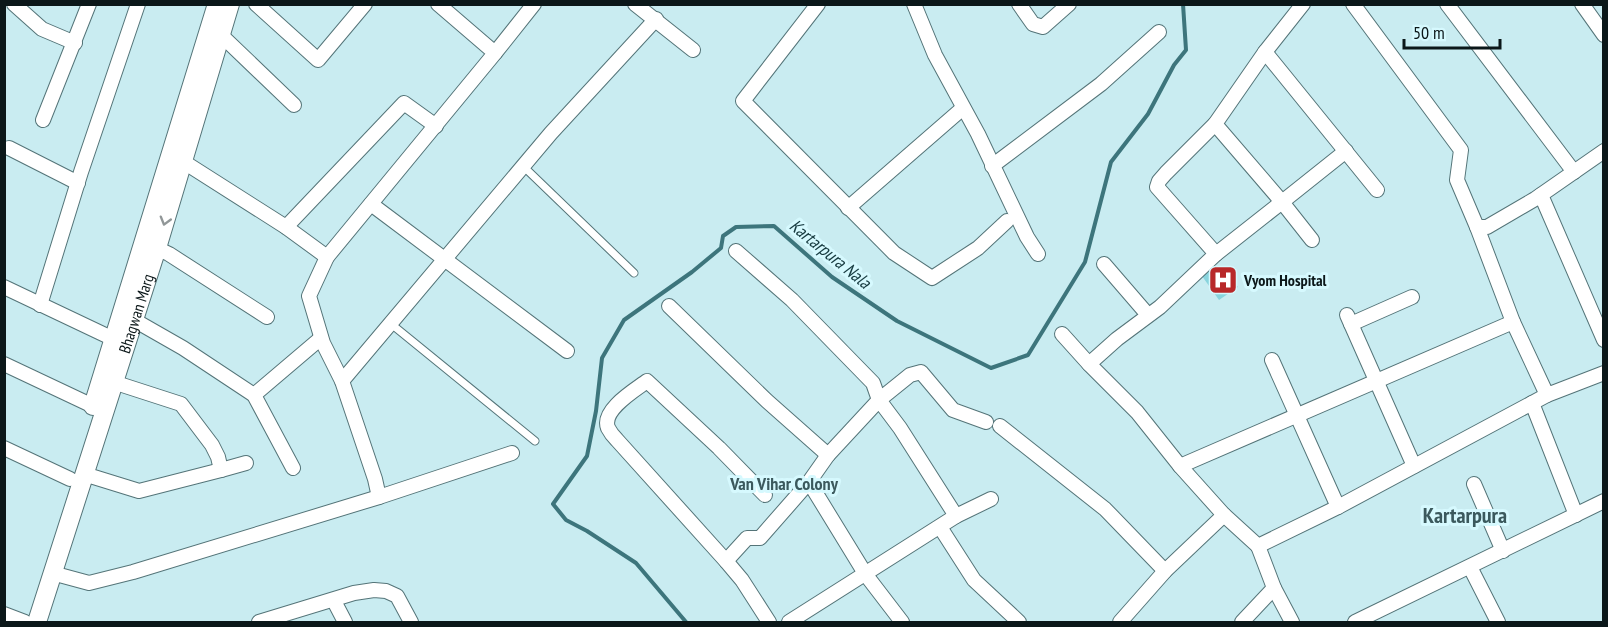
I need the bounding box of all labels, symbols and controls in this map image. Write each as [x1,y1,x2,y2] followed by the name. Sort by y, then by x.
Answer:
[1404,12,1500,50] scale bar
[1413,21,1445,44] text: 50 m
[785,214,876,294] water label: Kartarpura Nala
[160,215,172,226] one-way arrow
[1207,264,1239,296] hospital icon: Vyom Hospital
[1243,270,1327,290] place label: Vyom Hospital
[114,271,158,356] street label: Bhagwan Marg
[729,472,839,495] district label: Van Vihar Colony
[1423,501,1507,529] district label: Kartarpura

